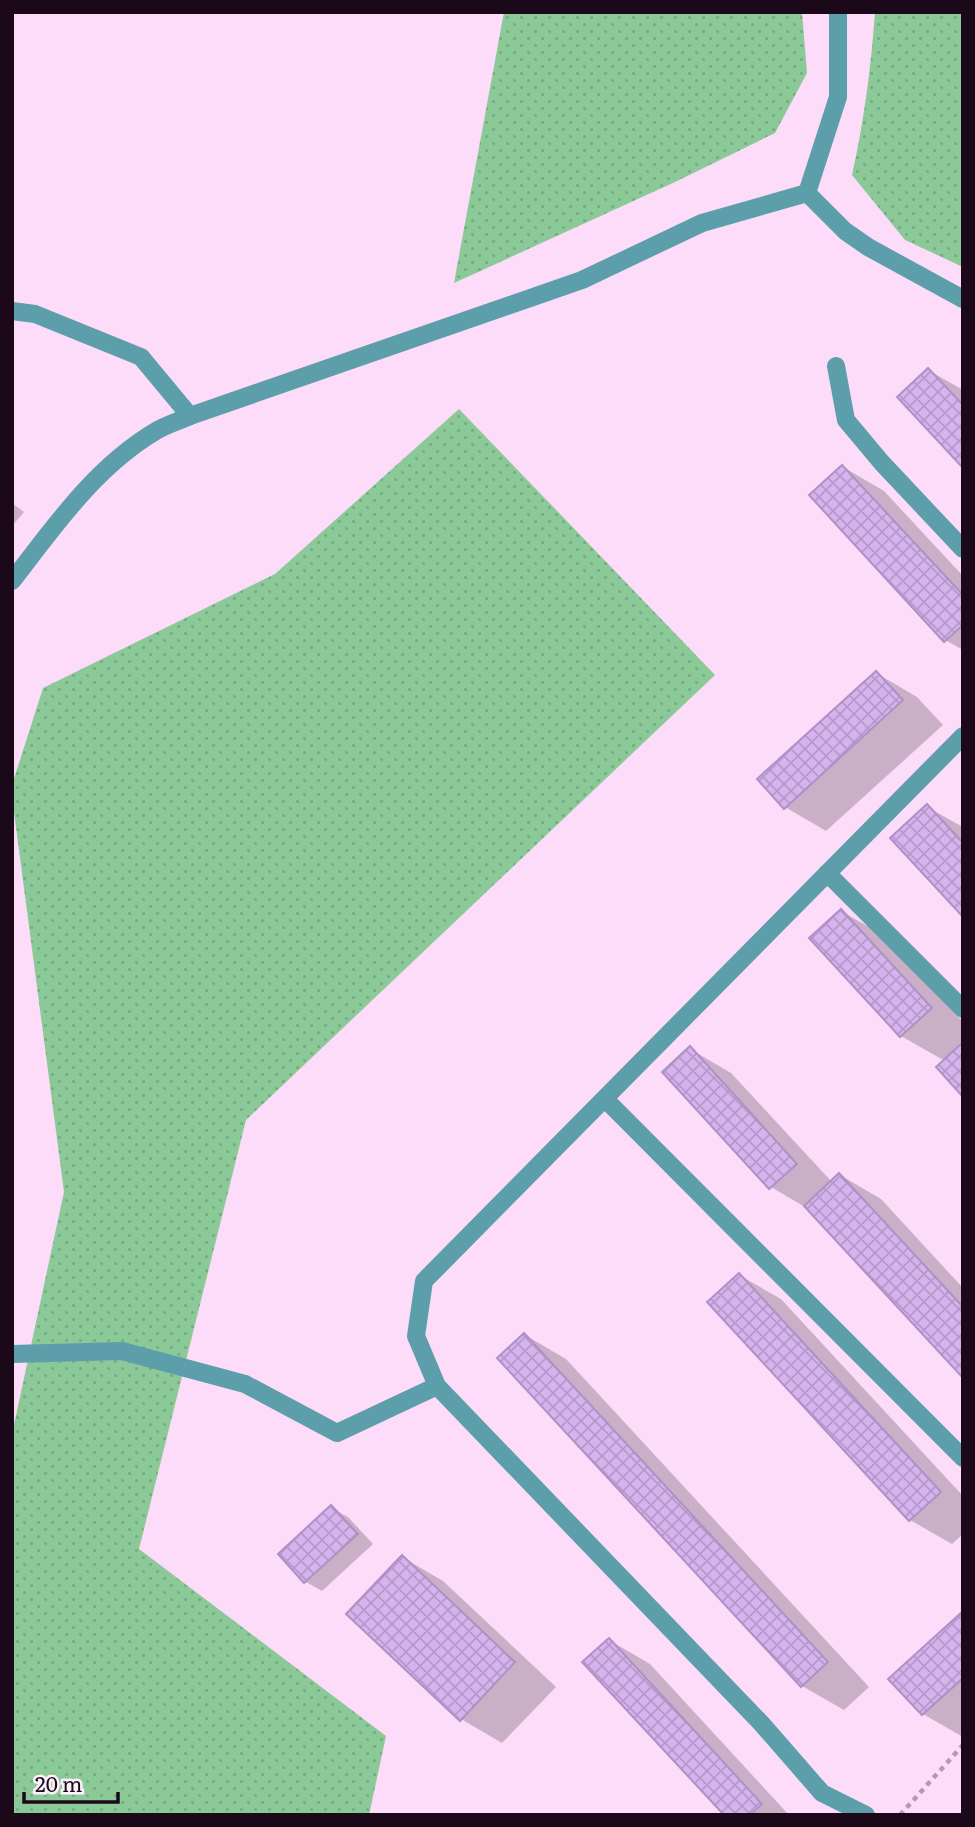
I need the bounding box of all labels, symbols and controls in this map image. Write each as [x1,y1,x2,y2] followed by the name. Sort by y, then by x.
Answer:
[24,1760,119,1804] scale bar
[35,1767,82,1798] text: 20 m

